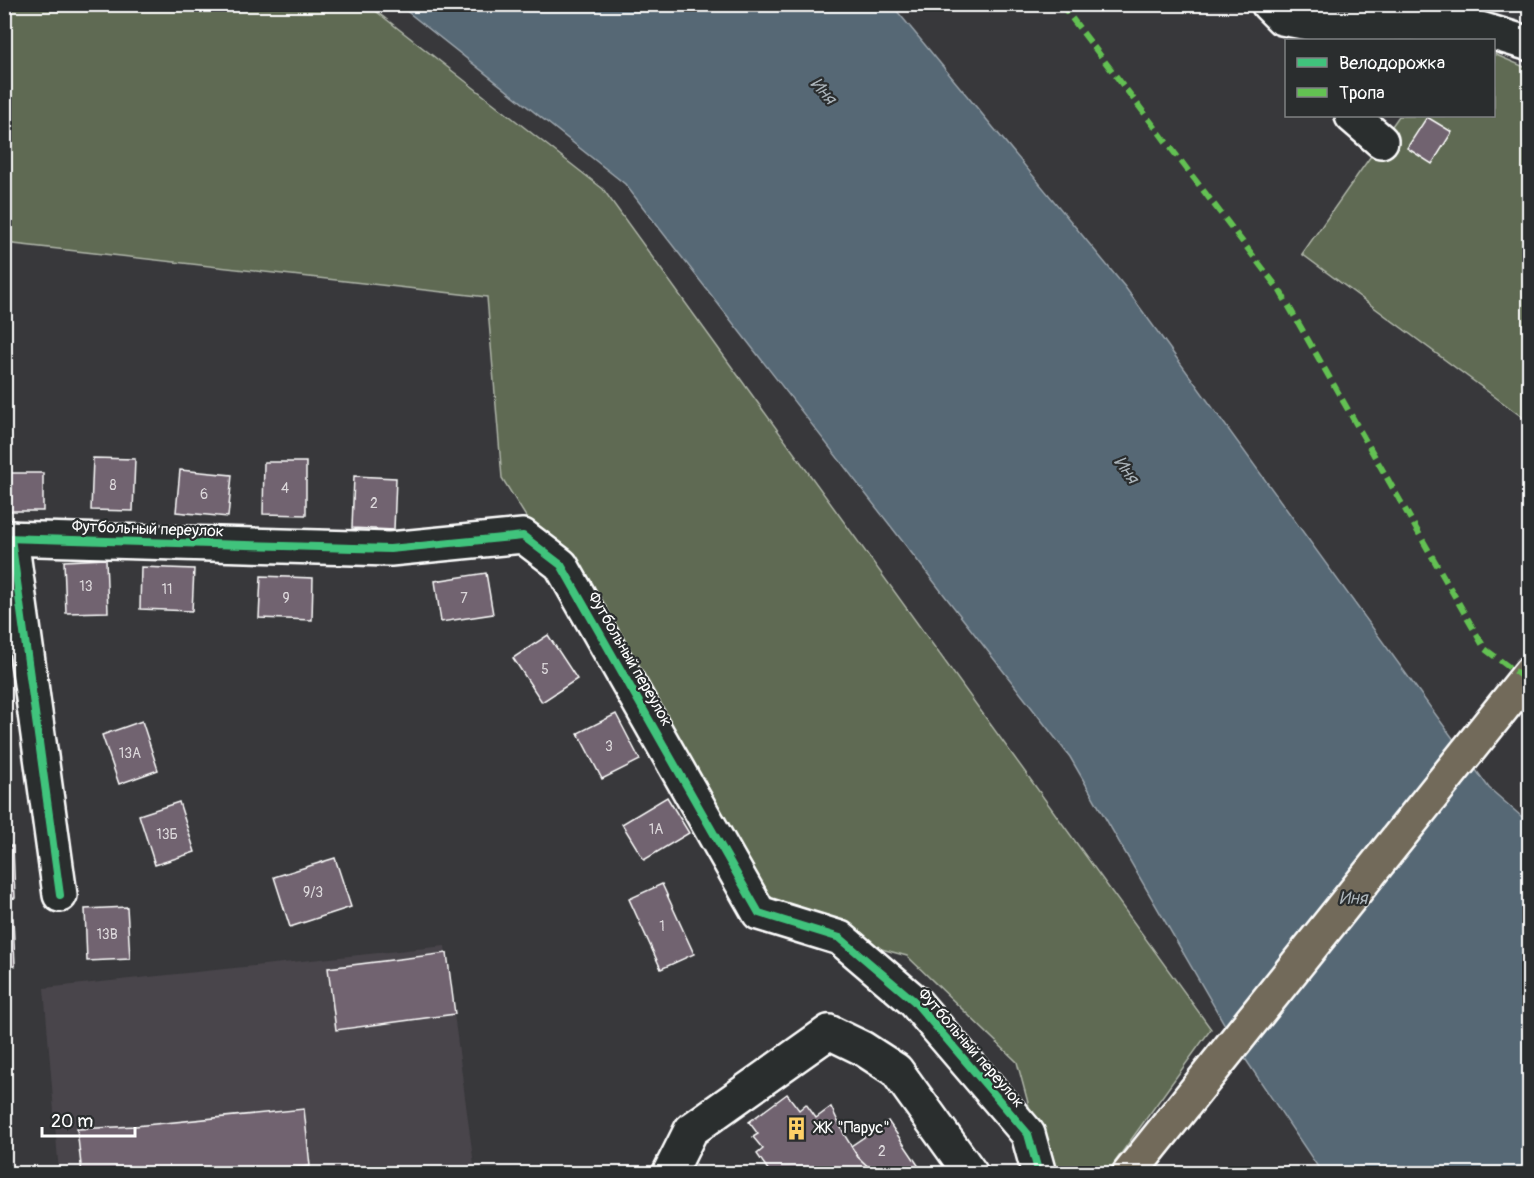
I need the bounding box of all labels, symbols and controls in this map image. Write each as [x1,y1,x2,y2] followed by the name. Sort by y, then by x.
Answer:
[1285,39,1495,117] legend
[1339,52,1445,75] text: Велодорожка
[805,73,842,110] water label: Иня
[1339,82,1385,105] text: Тропа
[1108,452,1145,489] water label: Иня
[109,477,117,494] house number: 8
[281,480,289,497] house number: 4
[200,486,208,503] house number: 6
[370,495,378,512] house number: 2
[72,516,224,542] street label: Футбольный переулок
[79,578,93,595] house number: 13
[162,581,172,598] house number: 11
[583,588,677,730] street label: Футбольный переулок
[282,590,290,607] house number: 9
[460,590,468,607] house number: 7
[541,661,549,678] house number: 5
[605,738,613,755] house number: 3
[119,745,141,762] house number: 13А
[649,821,663,838] house number: 1А
[156,826,178,843] house number: 13Б
[303,884,323,901] house number: 9/3
[1339,887,1369,910] water label: Иня
[659,918,665,935] house number: 1
[96,926,118,943] house number: 13В
[914,984,1028,1112] street label: Футбольный переулок
[42,1100,135,1138] scale bar
[51,1110,93,1133] text: 20 m
[784,1115,810,1141] building icon: ЖК "Парус"
[812,1118,890,1138] place label: ЖК "Парус"
[878,1143,886,1160] house number: 2

